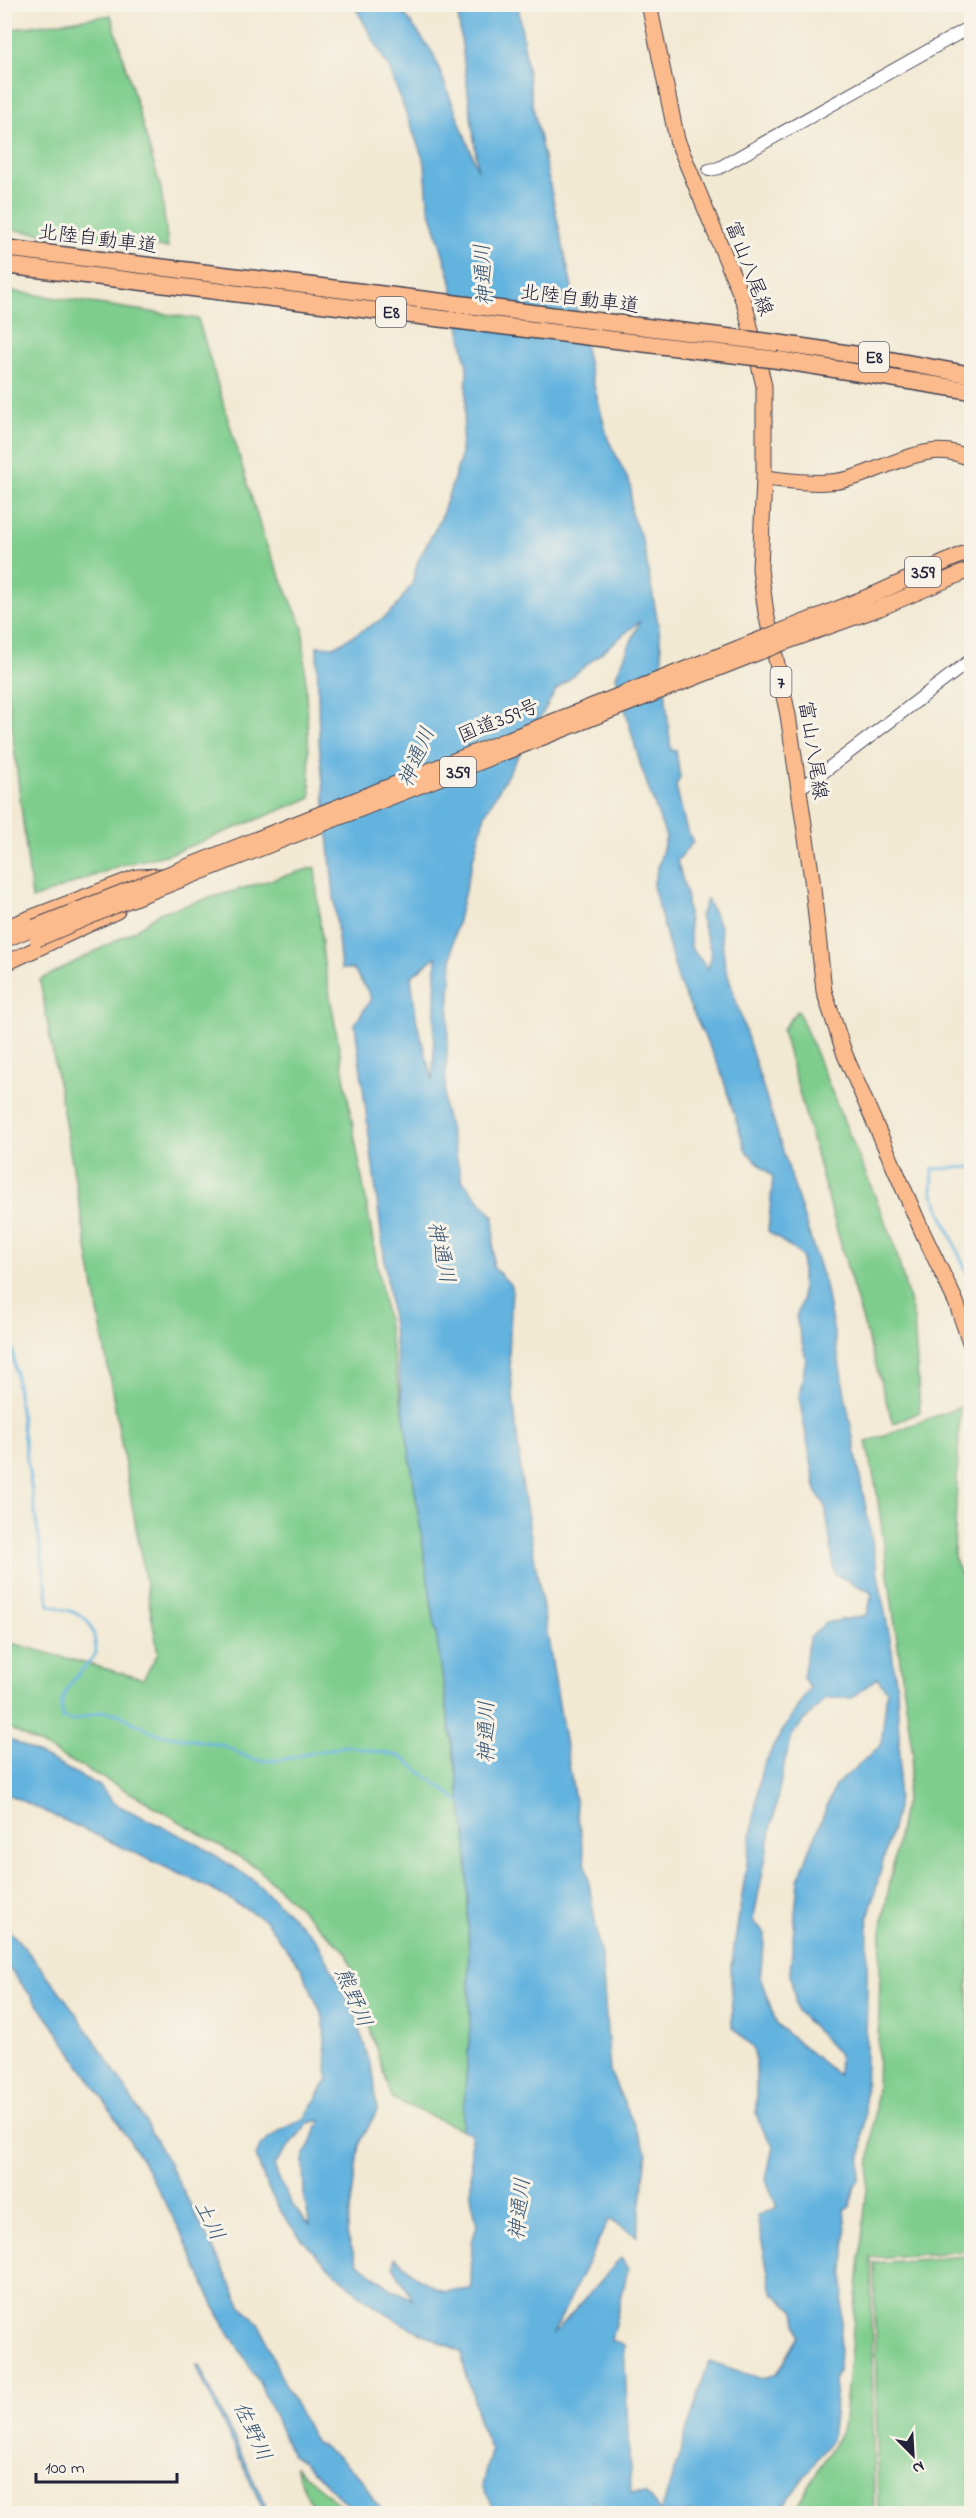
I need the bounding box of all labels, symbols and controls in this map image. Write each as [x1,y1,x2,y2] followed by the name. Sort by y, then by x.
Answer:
[716,217,779,321] street label: 富山八尾線
[36,219,159,262] street label: 北陸自動車道
[468,243,502,307] water label: 神通川
[518,279,641,322] street label: 北陸自動車道
[376,297,406,327] road number: E8
[859,342,889,372] road number: E8
[905,557,941,587] road number: 359
[770,667,792,697] road number: 7
[454,693,544,752] street label: 国道359号
[789,699,834,802] street label: 富山八尾線
[392,723,444,793] water label: 神通川
[440,757,476,787] road number: 359
[419,1218,461,1286] water label: 神通川
[473,1701,503,1764] water label: 神通川
[326,1963,378,2033] water label: 熊野川
[503,2176,539,2242] water label: 神通川
[185,2195,231,2246] water label: 土川
[224,2397,278,2467] water label: 佐野川
[883,2425,943,2485] north arrow
[36,2446,177,2484] scale bar
[908,2454,928,2480] text: N
[45,2456,85,2482] text: 100 m

